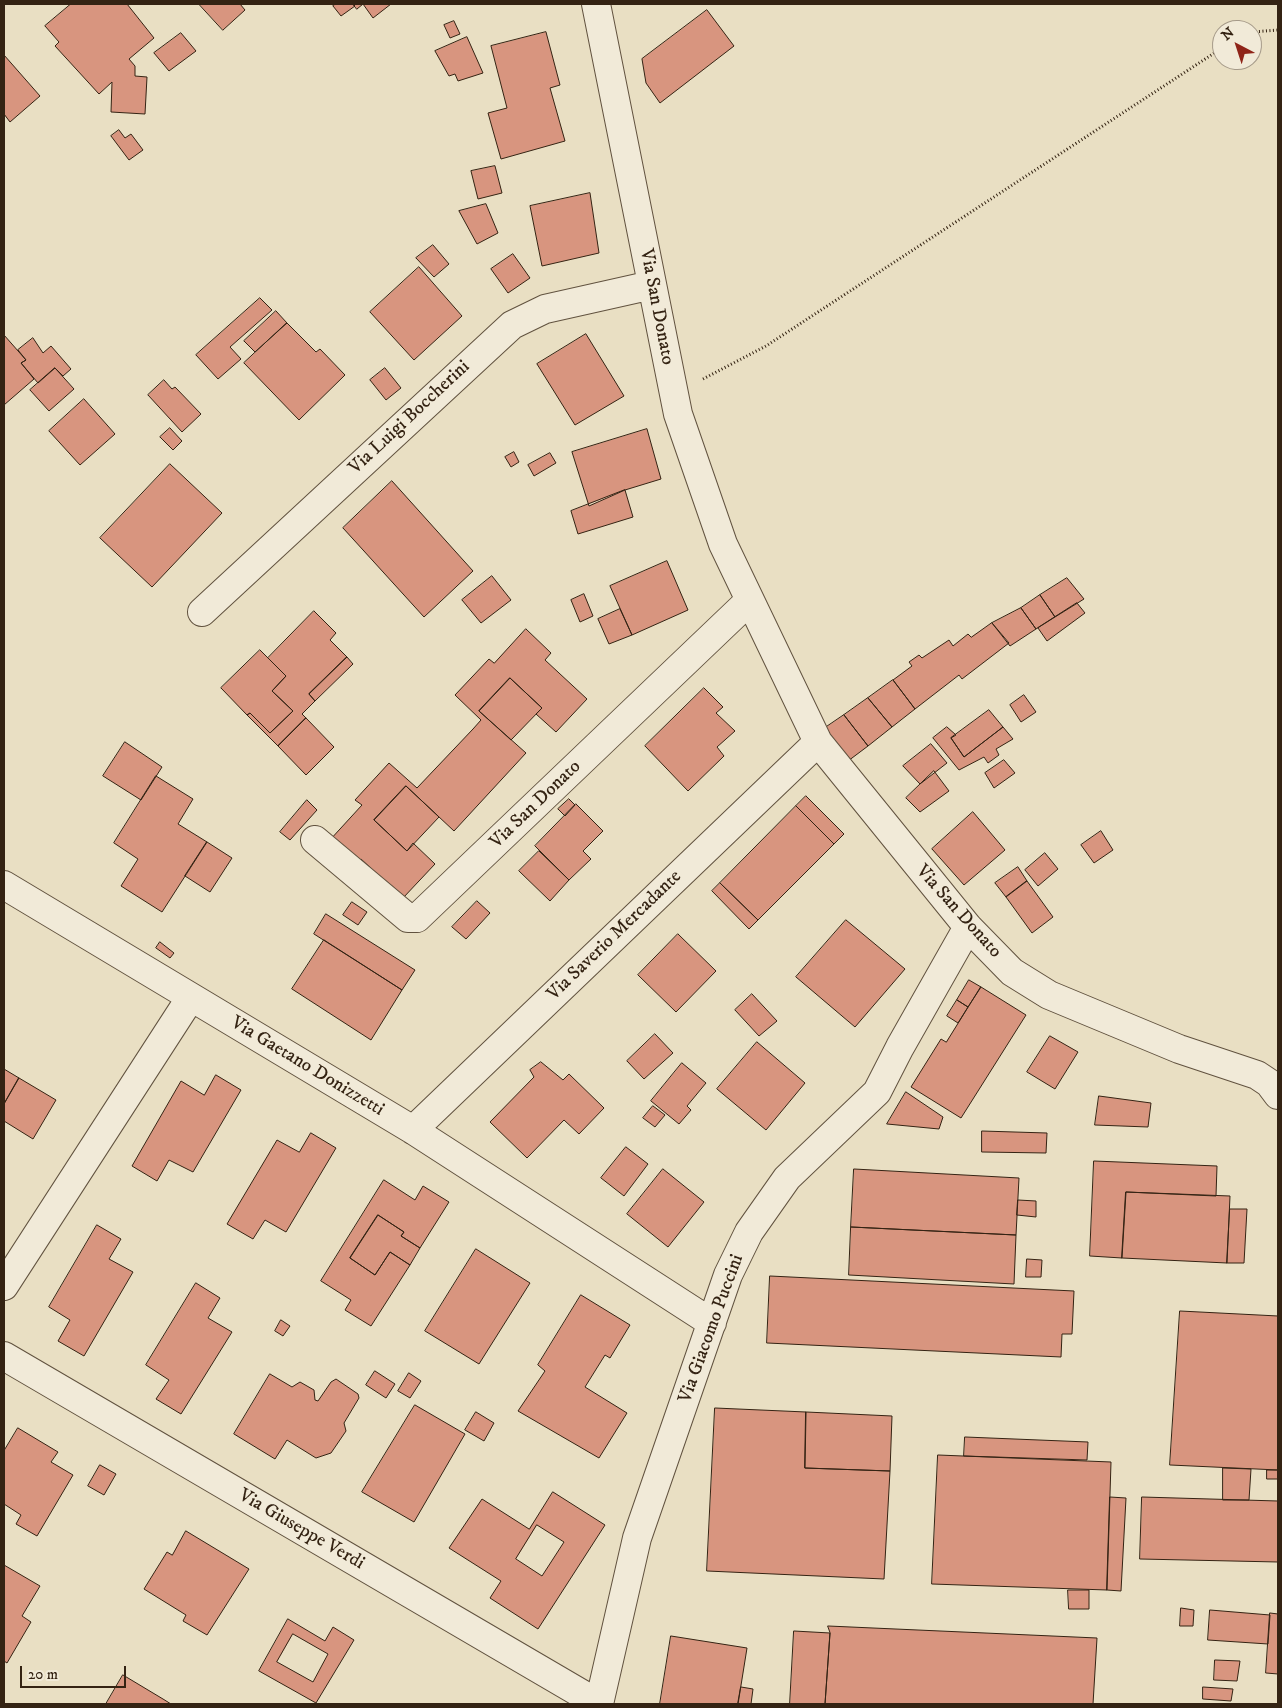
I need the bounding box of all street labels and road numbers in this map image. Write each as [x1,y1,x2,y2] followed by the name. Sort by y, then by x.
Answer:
[634,247,678,367] street label: Via San Donato
[345,356,475,480] street label: Via Luigi Boccherini
[486,756,586,854] street label: Via San Donato
[910,861,1006,963] street label: Via San Donato
[543,866,687,1006] street label: Via Saverio Mercadante
[226,1012,388,1122] street label: Via Gaetano Donizzetti
[675,1252,749,1406] street label: Via Giacomo Puccini
[234,1485,368,1575] street label: Via Giuseppe Verdi

